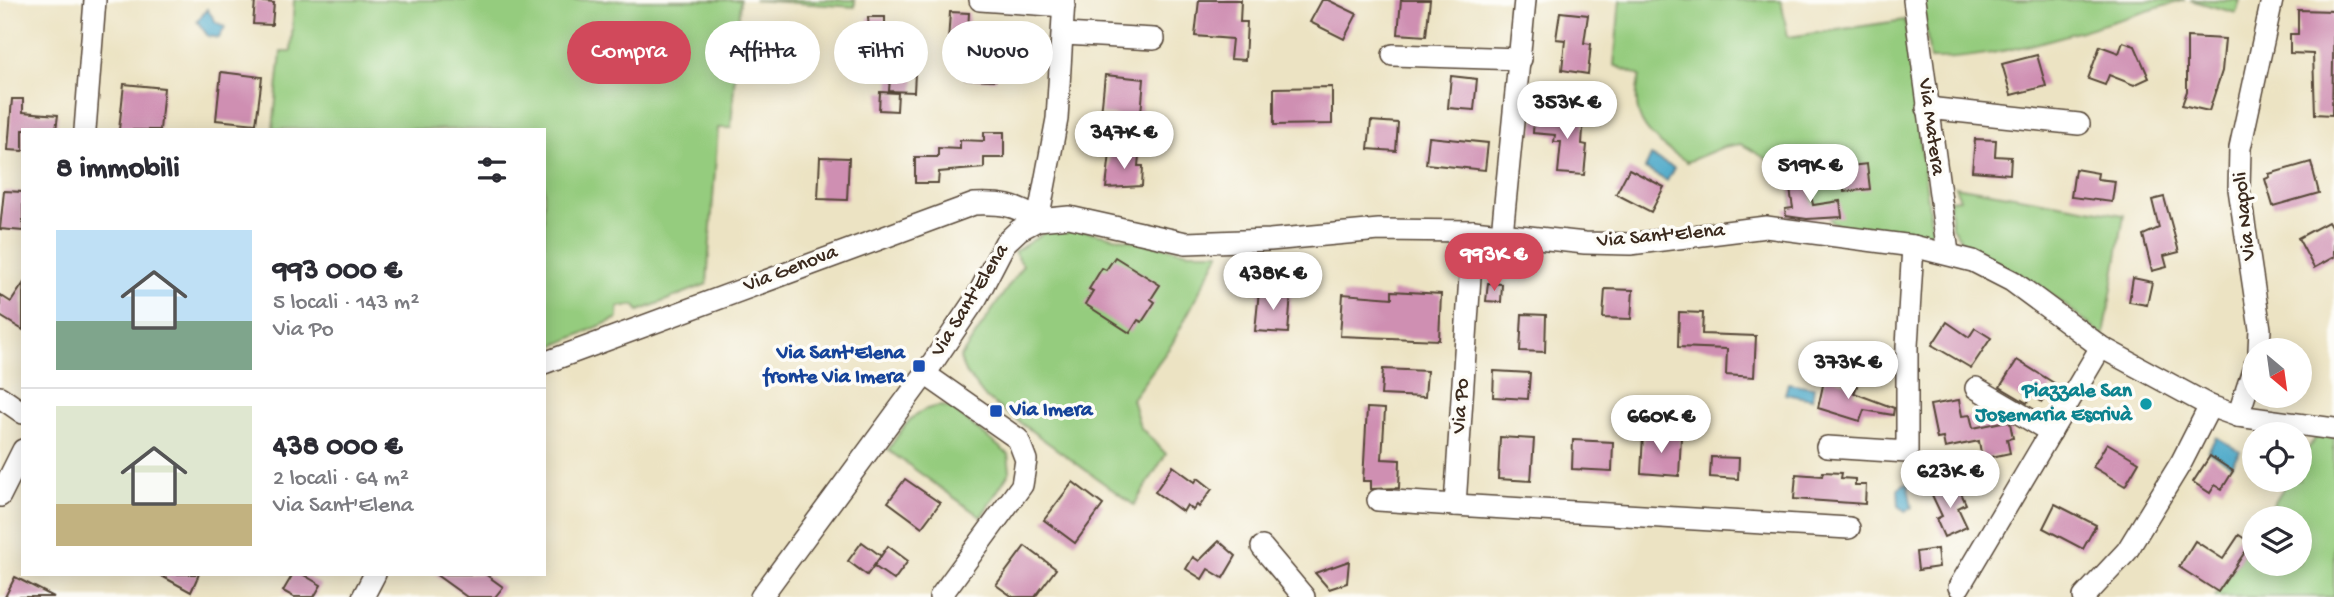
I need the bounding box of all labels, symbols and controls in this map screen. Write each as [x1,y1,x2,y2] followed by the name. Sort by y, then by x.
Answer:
[567,21,691,84] chip: Compra
[705,21,820,84] chip: Affitta
[834,21,928,84] chip: Filtri
[942,21,1053,84] chip: Nuovo
[1911,76,1949,178] street label: Via Matera
[1510,82,1624,141] pin: 353K €
[1533,90,1601,117] text: 353K €
[1067,111,1181,171] pin: 347K €
[1091,120,1157,147] text: 347K €
[1753,144,1867,204] pin: 519K €
[473,151,511,189] icon: filters
[56,153,180,188] text: 8 immobili
[1778,153,1842,180] text: 519K €
[2229,171,2263,262] street label: Via Napoli
[1595,219,1727,255] street label: Via Sant'Elena
[1437,233,1551,293] pin: 993K €
[926,239,1016,363] street label: Via Sant'Elena
[739,240,843,300] street label: Via Genova
[1461,242,1527,269] text: 993K €
[1216,252,1330,312] pin: 438K €
[273,255,402,290] text: 993 000 €
[112,258,196,342] icon: home
[1239,261,1307,288] text: 438K €
[273,290,419,317] text: 5 locali · 143 m²
[273,317,334,344] text: Via Po
[2242,338,2312,408] north arrow
[2242,338,2312,576] map controls
[762,342,906,391] place label: Via Sant'Elena fronte Via Imera
[1791,342,1905,401] pin: 373K €
[1814,350,1882,377] text: 373K €
[911,358,927,374] marker: Via Sant'Elena fronte Via Imera
[1448,377,1476,435] street label: Via Po
[1974,380,2133,429] place label: Piazzale San Josemaria Escrivà
[1604,396,1718,455] pin: 660K €
[2138,396,2154,412] marker: Piazzale San Josemaria Escrivà
[1009,399,1094,424] place label: Via Imera
[988,403,1004,419] marker: Via Imera
[1627,404,1695,431] text: 660K €
[2242,422,2312,492] button: locate
[273,431,402,466] text: 438 000 €
[112,434,196,518] icon: home
[1893,450,2007,510] pin: 623K €
[1917,459,1983,486] text: 623K €
[273,466,409,493] text: 2 locali · 64 m²
[273,493,414,520] text: Via Sant'Elena
[2242,506,2312,576] button: layers

